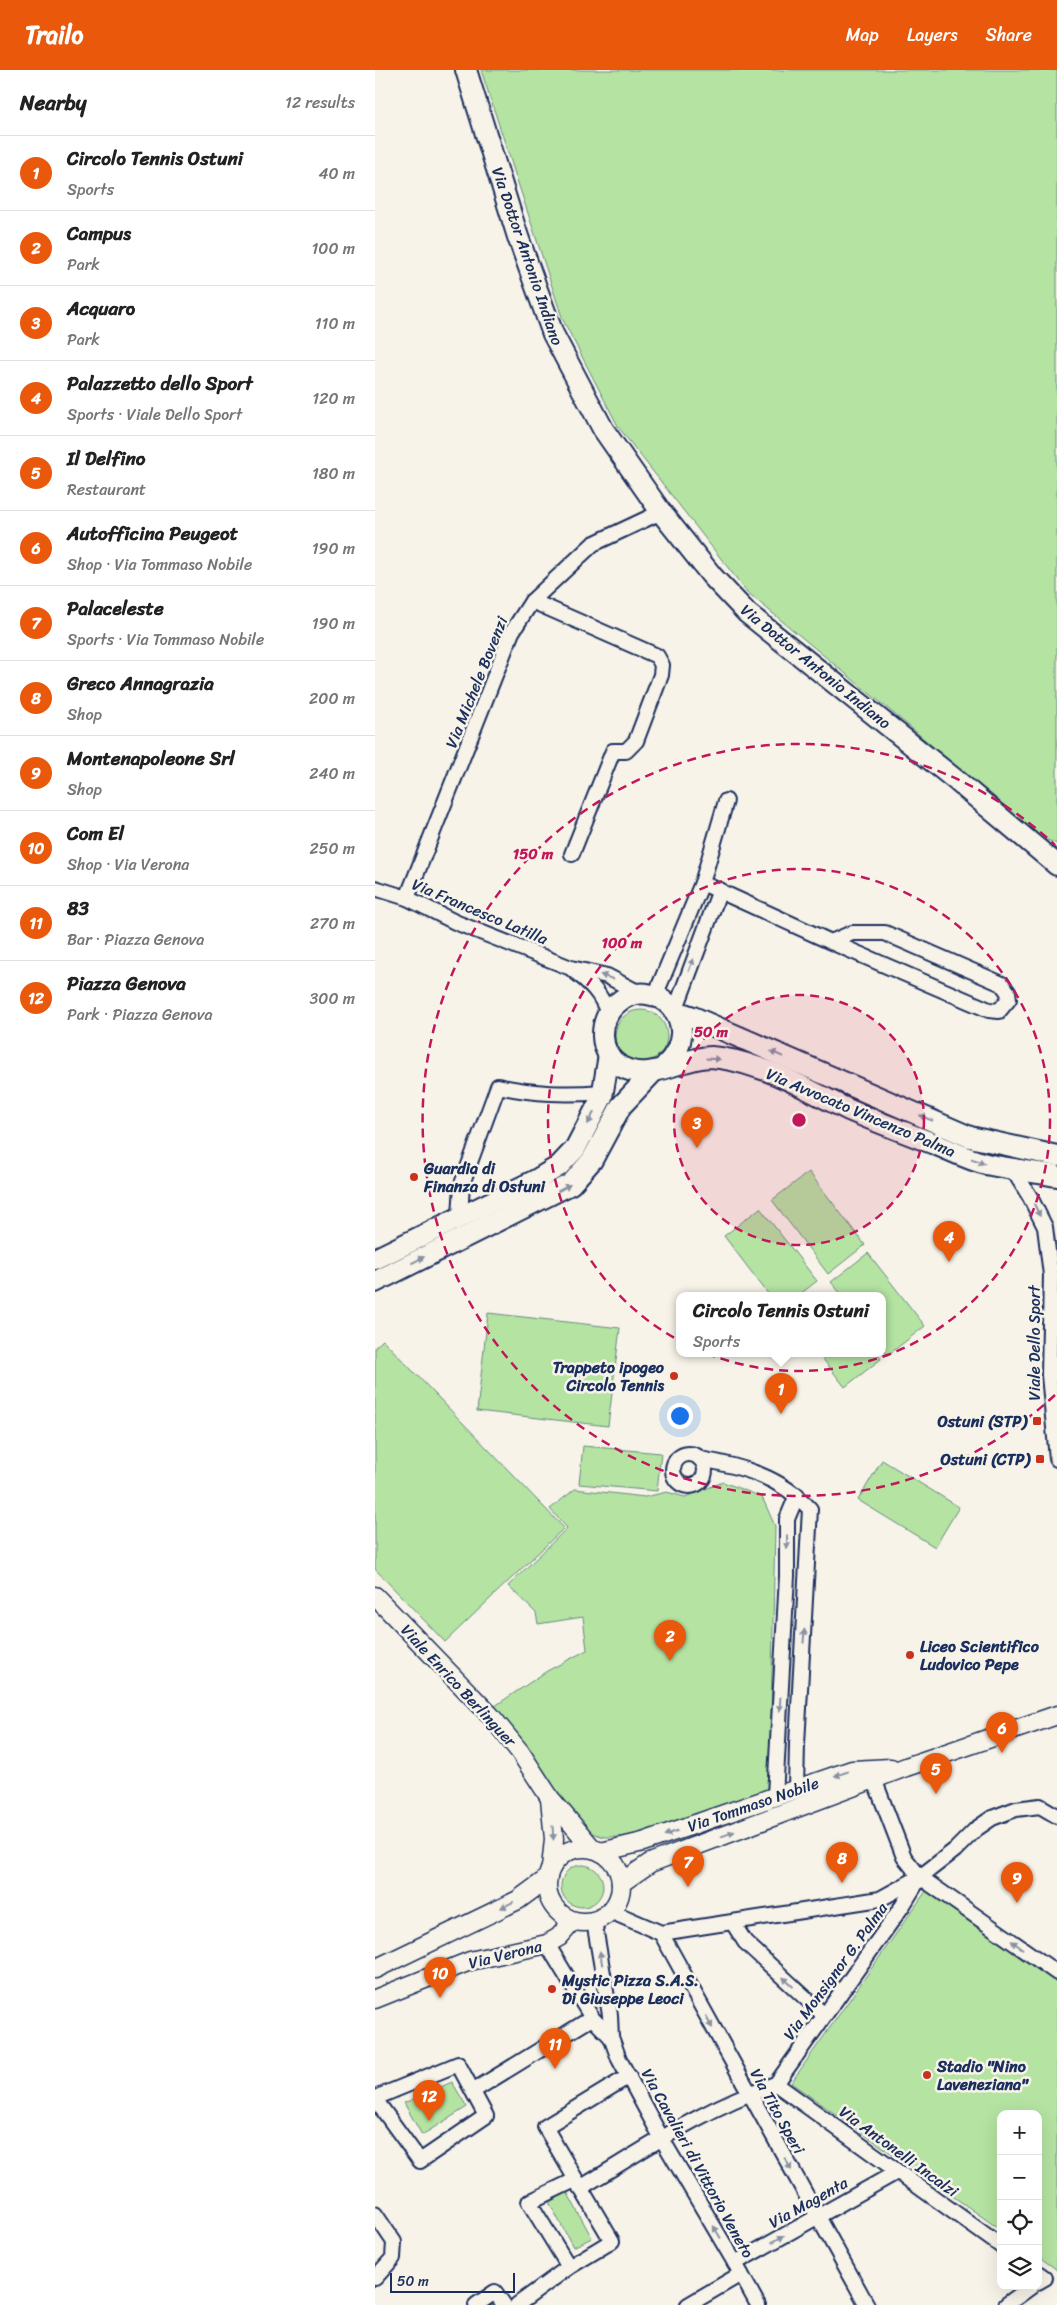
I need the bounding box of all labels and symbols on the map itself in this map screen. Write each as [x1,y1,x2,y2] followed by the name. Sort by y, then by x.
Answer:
[483,163,572,349] street label: Via Dottor Antonio Indiano
[734,596,898,737] street label: Via Dottor Antonio Indiano
[437,611,516,753] street label: Via Michele Bovenzi
[513,841,554,867] text: 150 m
[407,870,553,954] street label: Via Francesco Latilla
[602,930,643,956] text: 100 m
[688,958,696,972] one-way arrow
[600,973,615,980] one-way arrow
[694,1019,729,1045] text: 50 m
[770,1049,784,1057] one-way arrow
[706,1056,722,1064] one-way arrow
[761,1059,960,1166] street label: Via Avvocato Vincenzo Palma
[681,1107,713,1148] pin: 3
[587,1111,595,1126] one-way arrow
[790,1111,808,1129] centre of rings
[919,1114,934,1122] one-way arrow
[423,1154,546,1201] place label: Guardia di Finanza di Ostuni
[971,1157,986,1165] one-way arrow
[408,1171,420,1183] marker: Guardia di Finanza di Ostuni
[557,1183,570,1192] one-way arrow
[1033,1203,1041,1217] one-way arrow
[933,1221,965,1262] pin: 4
[411,1256,426,1264] one-way arrow
[1020,1285,1049,1401] street label: Viale Dello Sport
[553,1353,665,1400] place label: Trappeto ipogeo Circolo Tennis
[668,1370,680,1382] marker: Trappeto ipogeo Circolo Tennis
[765,1373,797,1414] pin: 1
[667,1403,693,1429] your location
[936,1407,1028,1436] place label: Ostuni (STP)
[1031,1415,1043,1427] marker: Ostuni (STP)
[939,1445,1031,1474] place label: Ostuni (CTP)
[1034,1453,1046,1465] marker: Ostuni (CTP)
[783,1534,791,1550] one-way arrow
[393,1617,525,1755] street label: Viale Enrico Berlinguer
[654,1620,686,1661] pin: 2
[800,1627,808,1643] one-way arrow
[920,1632,1040,1679] place label: Liceo Scientifico Ludovico Pepe
[904,1649,916,1661] marker: Liceo Scientifico Ludovico Pepe
[775,1696,783,1712] one-way arrow
[986,1712,1018,1753] pin: 6
[920,1753,952,1794] pin: 5
[683,1768,823,1841] street label: Via Tommaso Nobile
[833,1770,848,1778] one-way arrow
[550,1826,558,1842] one-way arrow
[663,1829,678,1837] one-way arrow
[721,1830,736,1838] one-way arrow
[826,1842,858,1883] pin: 8
[672,1846,704,1887] pin: 7
[1001,1862,1033,1903] pin: 9
[775,1895,896,2047] street label: Via Monsignor G. Palma
[500,1902,514,1910] one-way arrow
[465,1931,546,1978] street label: Via Verona
[1010,1940,1024,1950] one-way arrow
[596,1949,604,1965] one-way arrow
[424,1957,456,1998] pin: 10
[561,1966,699,2013] place label: Mystic Pizza S.A.S. Di Giuseppe Leoci
[783,1976,795,1988] one-way arrow
[546,1983,558,1995] marker: Mystic Pizza S.A.S. Di Giuseppe Leoci
[705,2015,714,2028] one-way arrow
[539,2028,571,2069] pin: 11
[936,2052,1029,2099] place label: Stadio "Nino Laveneziana"
[633,2063,762,2264] street label: Via Cavalieri di Vittorio Veneto
[742,2063,813,2160] street label: Via Tito Speri
[921,2069,933,2081] marker: Stadio "Nino Laveneziana"
[413,2080,445,2121] pin: 12
[833,2098,965,2205] street label: Via Antonelli Incalzi
[783,2158,792,2171] one-way arrow
[763,2168,854,2236] street label: Via Magenta
[713,2225,722,2238] one-way arrow
[771,2235,785,2243] one-way arrow
[390,2270,515,2293] scale bar

